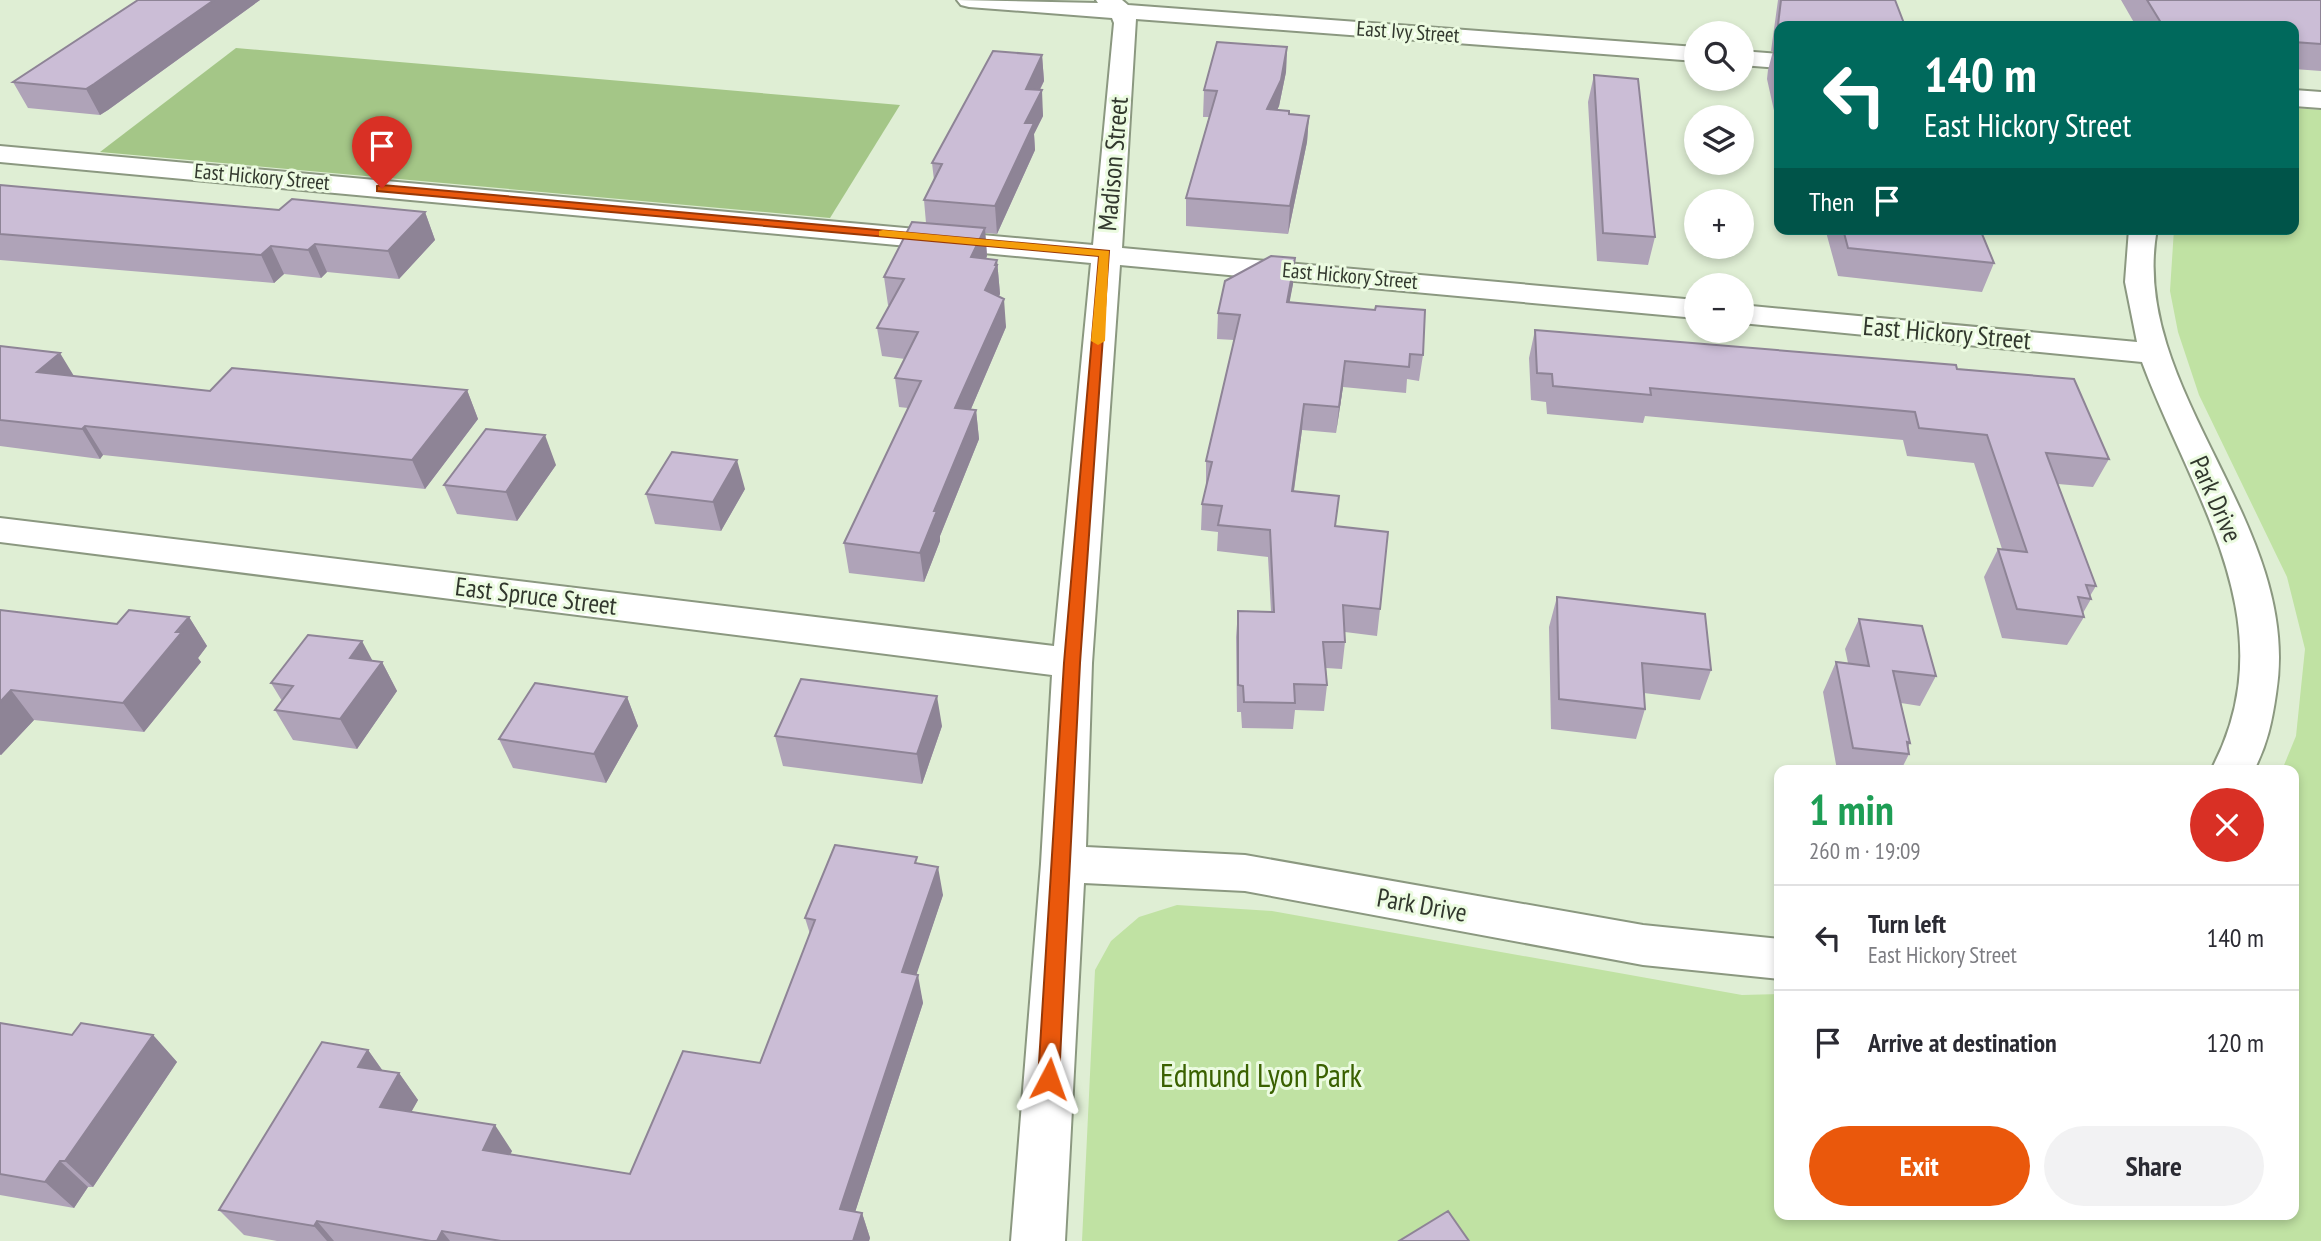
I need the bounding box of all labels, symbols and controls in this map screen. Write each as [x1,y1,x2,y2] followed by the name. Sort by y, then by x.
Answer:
[1356,14,1461,49] street label: East Ivy Street
[1684,21,1754,343] map controls
[1684,21,1754,91] button: search
[1924,42,2037,106] text: 140 m
[1809,49,1900,140] icon: left
[1090,95,1135,232] street label: Madison Street
[1924,104,2131,146] text: East Hickory Street
[1684,105,1754,175] button: layers
[352,116,412,188] pin
[363,127,401,165] icon: arrive
[193,157,331,196] street label: East Hickory Street
[1868,182,1906,220] icon: arrive
[1809,185,1854,218] text: Then
[1684,189,1754,259] button: +
[1281,256,1419,295] street label: East Hickory Street
[1684,273,1754,343] button: −
[1862,309,2032,356] street label: East Hickory Street
[2183,451,2250,547] street label: Park Drive
[453,569,619,622] street label: East Spruce Street
[1809,782,1894,837] text: 1 min
[2190,788,2264,862] button: close
[1809,836,1921,865] text: 260 m · 19:09
[1375,880,1470,929] street label: Park Drive
[1868,907,1946,940] text: Turn left
[1809,919,1847,957] icon: left
[2206,921,2264,954] text: 140 m
[1868,940,2017,969] text: East Hickory Street
[1809,1024,1847,1062] icon: arrive
[1868,1026,2057,1059] text: Arrive at destination
[2206,1026,2264,1059] text: 120 m
[1012,1042,1086,1116] position arrow
[1160,1054,1363,1096] park label: Edmund Lyon Park
[1809,1126,2030,1206] button: Exit
[2044,1126,2264,1206] button: Share

